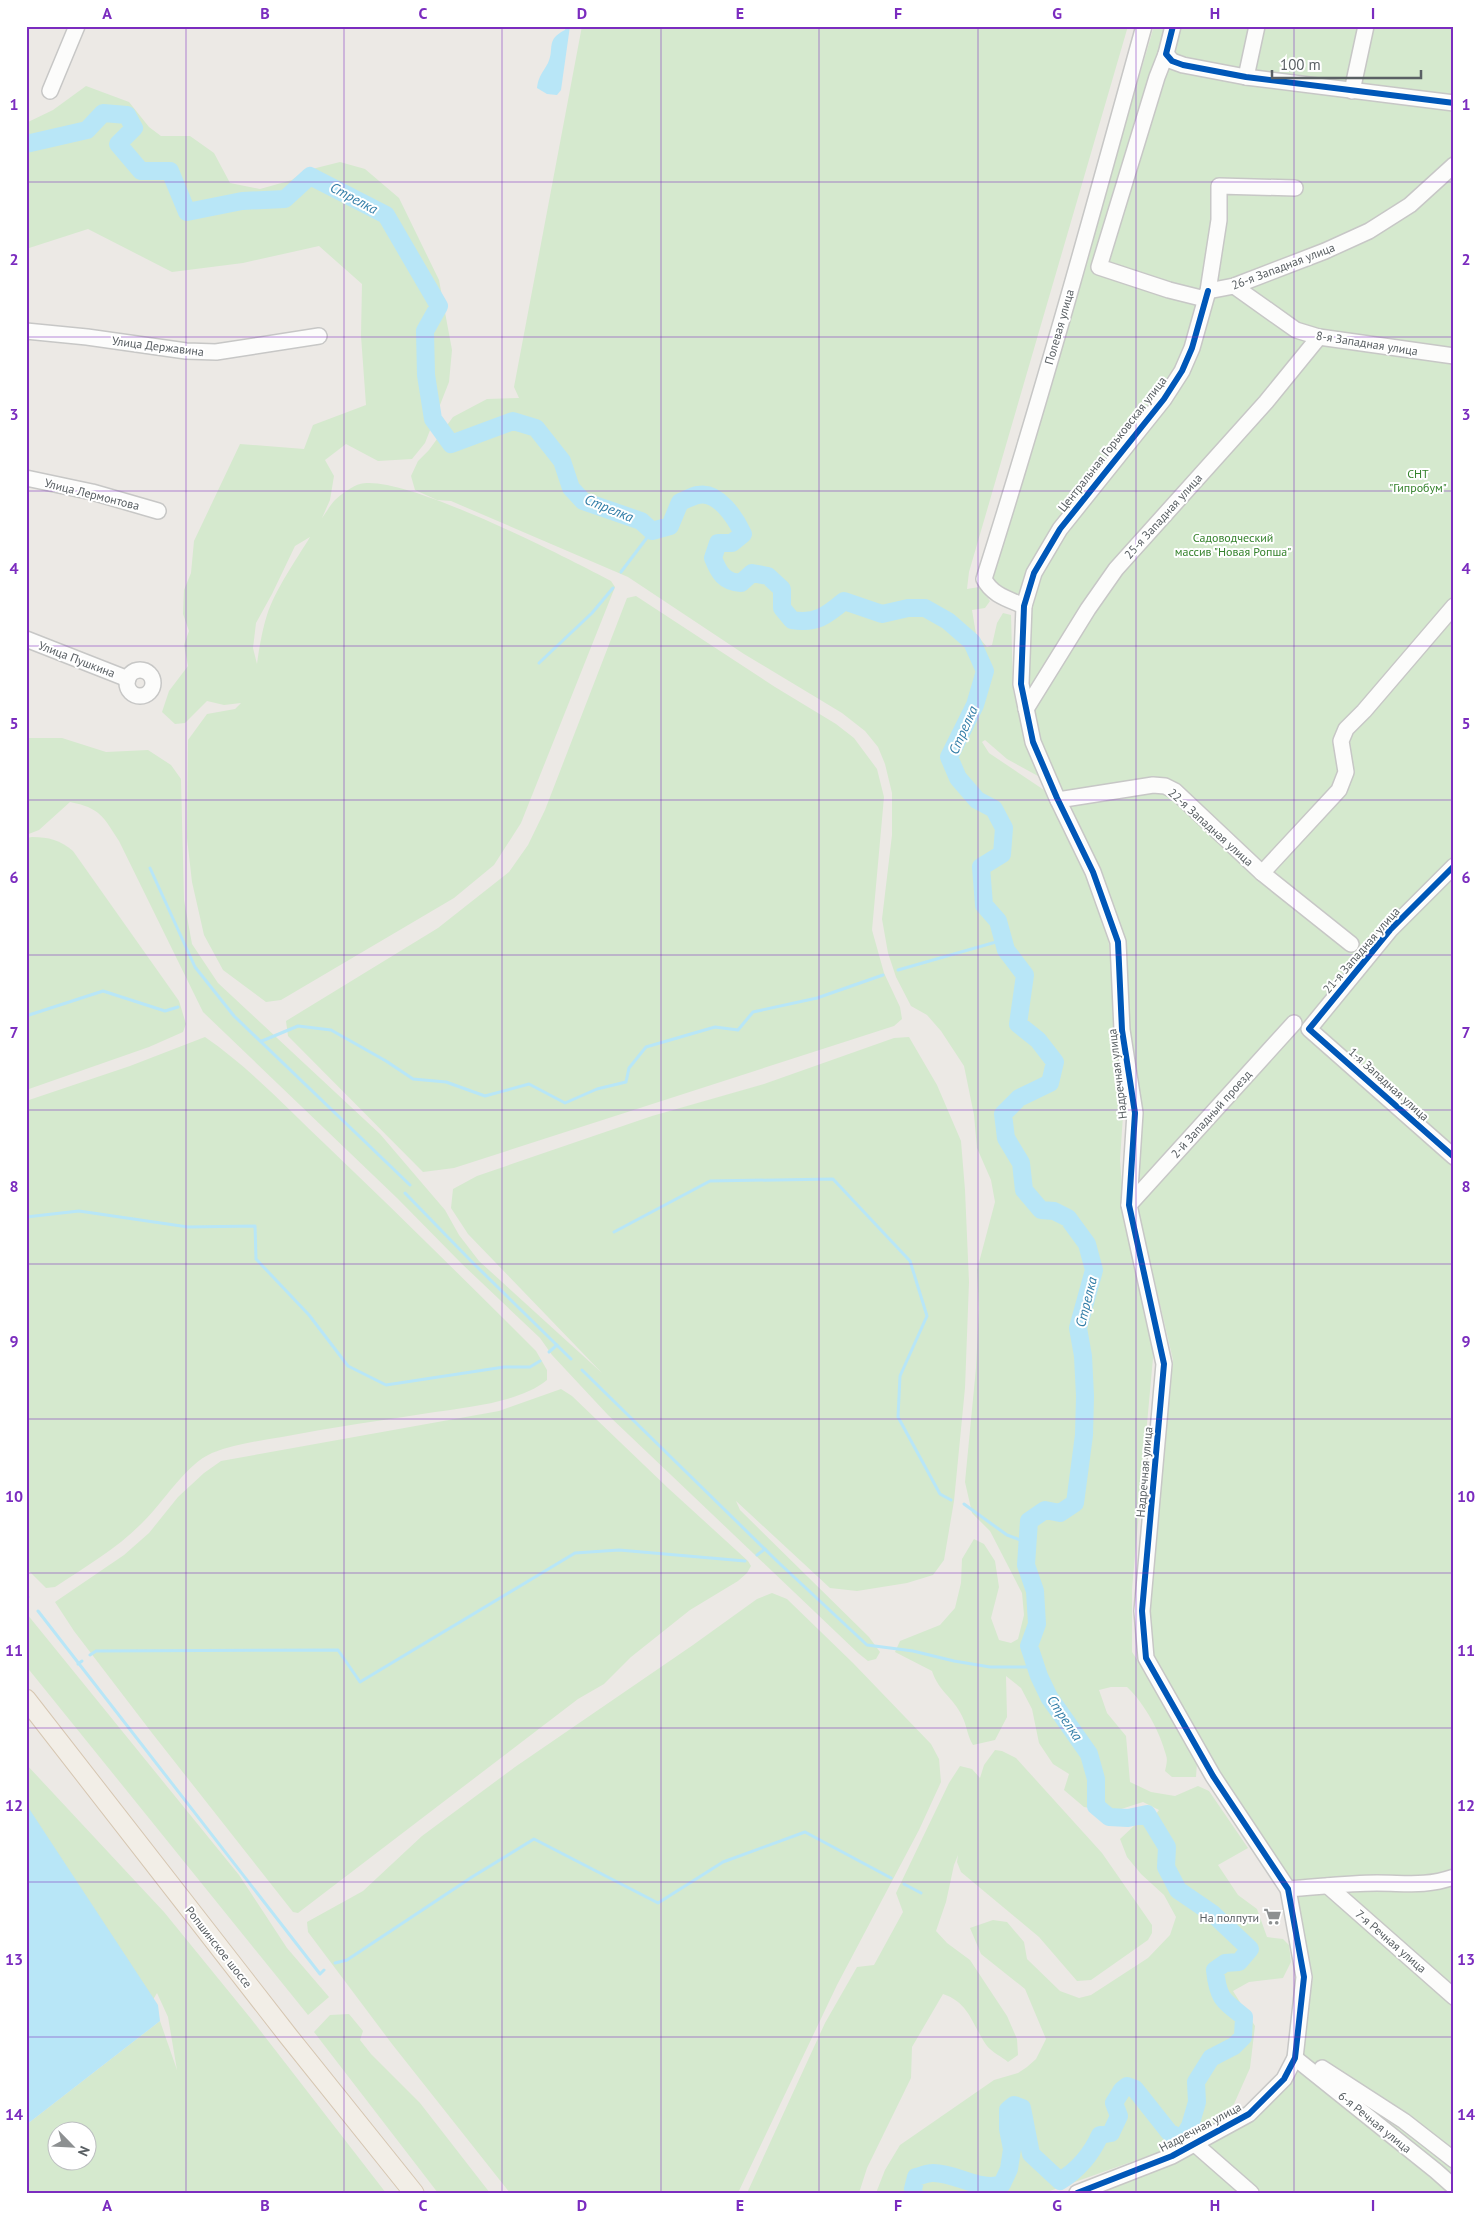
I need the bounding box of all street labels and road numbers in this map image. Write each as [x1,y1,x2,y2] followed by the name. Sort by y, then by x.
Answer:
[1229,239,1337,293] street label: 26-я Западная улица
[1041,288,1077,366] street label: Полевая улица
[1315,328,1419,358] street label: 8-я Западная улица
[111,333,205,359] street label: Улица Державина
[1054,373,1170,515] street label: Центральная Горьковская улица
[1121,470,1205,562] street label: 25-я Западная улица
[43,475,141,513] street label: Улица Лермонтова
[37,637,118,681] street label: Улица Пушкина
[1165,785,1257,869] street label: 22-я Западная улица
[1319,904,1403,996] street label: 21-я Западная улица
[1104,1028,1130,1120] street label: Надречная улица
[1346,1044,1432,1124] street label: 1-я Западная улица
[1168,1067,1255,1161] street label: 2-й Западный проезд
[1133,1426,1155,1518] street label: Надречная улица
[182,1903,256,1991] street label: Ропшинское шоссе
[1352,1906,1430,1976] street label: 7-я Речная улица
[1335,2088,1415,2156] street label: 6-я Речная улица
[1156,2099,1244,2155] street label: Надречная улица

